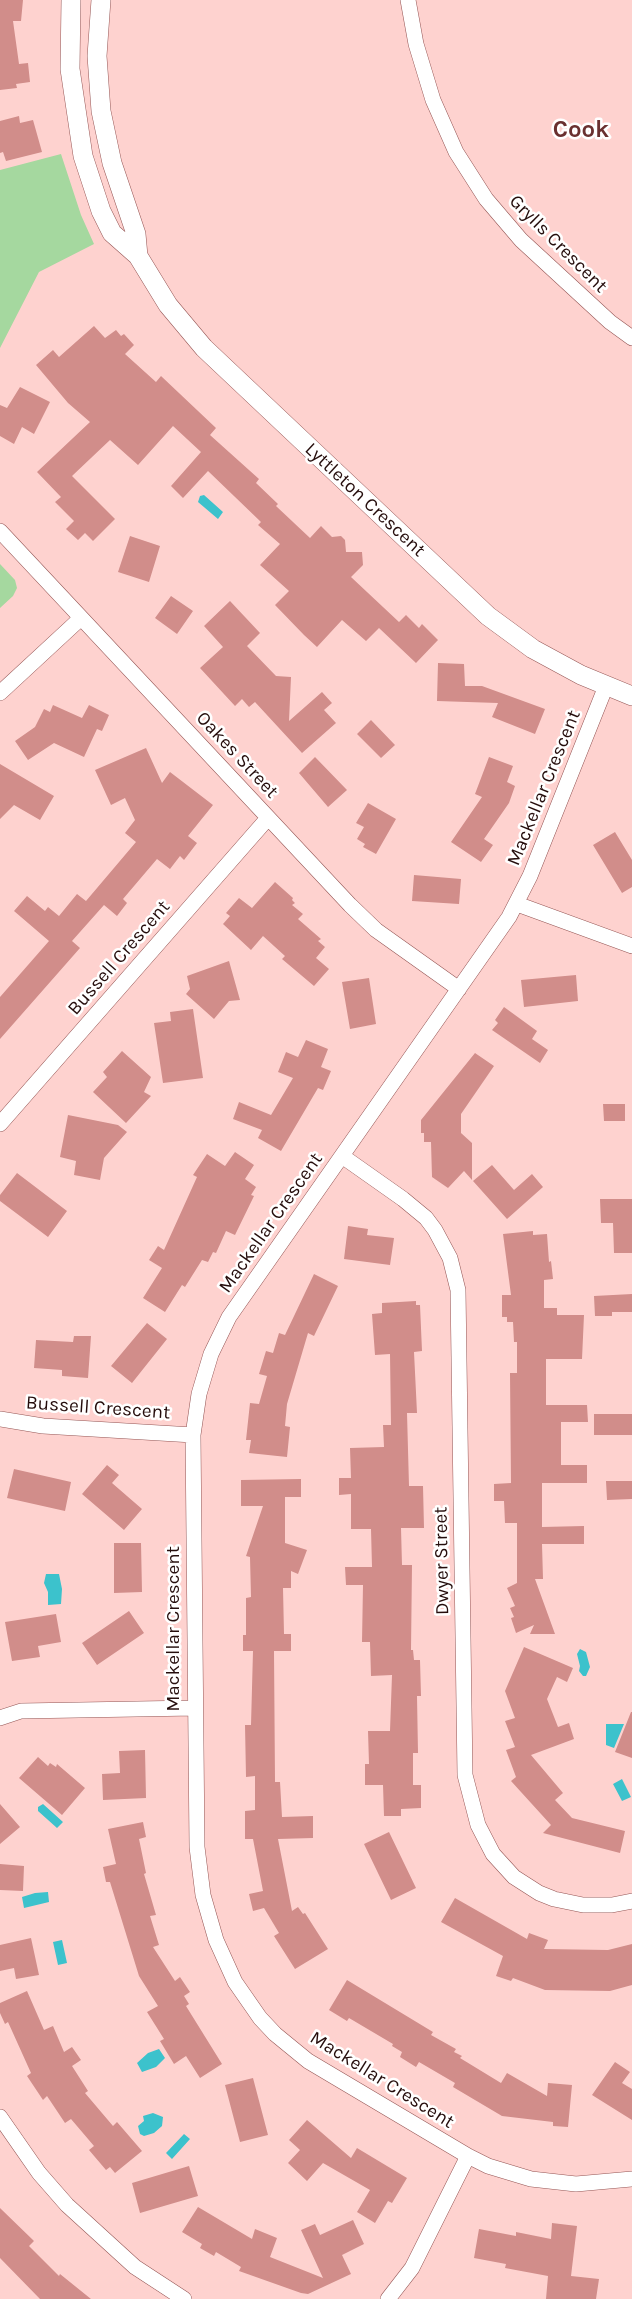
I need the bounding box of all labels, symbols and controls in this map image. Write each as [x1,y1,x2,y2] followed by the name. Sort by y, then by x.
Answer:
[553,116,609,144] district label: Cook
[504,190,612,298] street label: Grylls Crescent
[300,438,430,562] street label: Lyttleton Crescent
[191,707,283,803] street label: Oakes Street
[502,707,586,869] street label: Mackellar Crescent
[63,896,175,1020] street label: Bussell Crescent
[214,1149,328,1297] street label: Mackellar Crescent
[25,1392,171,1424] street label: Bussell Crescent
[430,1507,454,1615] street label: Dwyer Street
[163,1546,185,1712] street label: Mackellar Crescent
[306,2026,458,2134] street label: Mackellar Crescent

